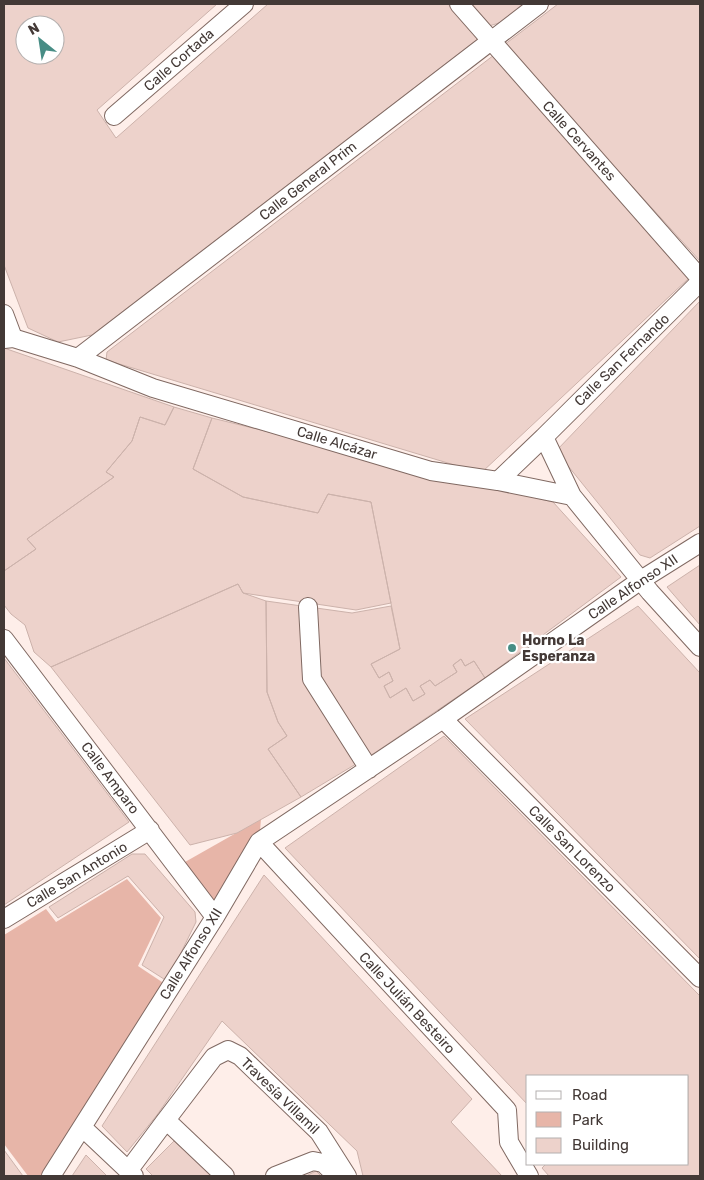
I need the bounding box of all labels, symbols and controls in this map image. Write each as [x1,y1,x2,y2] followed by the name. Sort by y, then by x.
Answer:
[15,15,65,65] north arrow
[25,19,42,39] text: N
[141,25,217,95] street label: Calle Cortada
[539,98,619,184] street label: Calle Cervantes
[256,138,360,224] street label: Calle General Prim
[571,310,673,410] street label: Calle San Fernando
[295,423,380,463] street label: Calle Alcázar
[585,551,681,623] street label: Calle Alfonso XII
[522,632,595,665] place label: Horno La Esperanza
[506,642,518,654] marker: Horno La Esperanza
[77,739,143,817] street label: Calle Amparo
[525,802,619,896] street label: Calle San Lorenzo
[24,838,130,912] street label: Calle San Antonio
[156,905,226,1003] street label: Calle Alfonso XII
[355,949,459,1057] street label: Calle Julián Besteiro
[237,1054,323,1138] street label: Travesía Villamil
[526,1075,689,1165] legend
[572,1086,608,1104] text: Road
[572,1111,603,1129] text: Park
[572,1136,629,1154] text: Building

